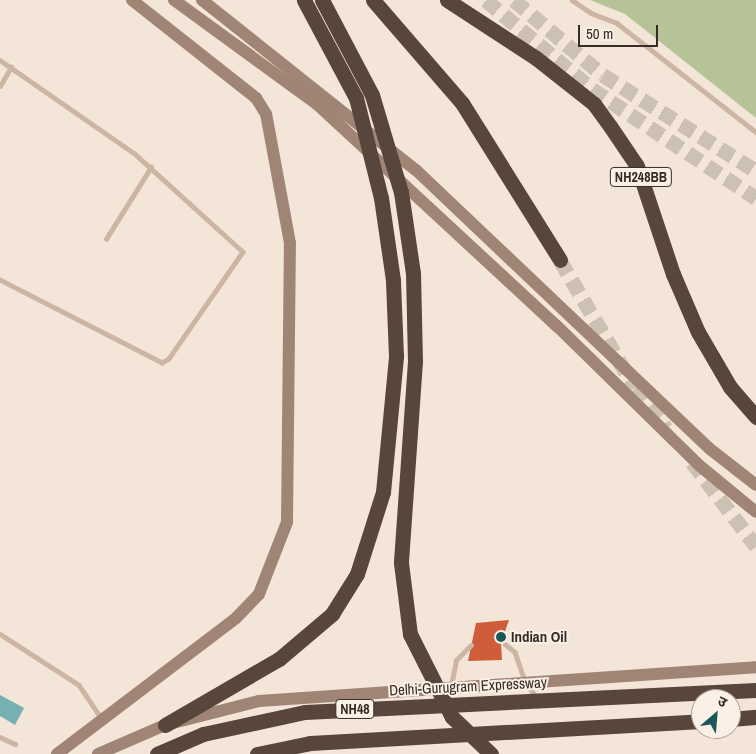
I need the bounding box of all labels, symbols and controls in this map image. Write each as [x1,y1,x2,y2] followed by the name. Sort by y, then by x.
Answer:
[581,15,661,47] scale bar
[586,23,613,44] text: 50 m
[610,166,672,188] road number: NH248BB
[511,628,567,646] place label: Indian Oil
[495,631,507,643] marker: Indian Oil
[389,673,547,699] street label: Delhi-Gurugram Expressway
[691,689,741,739] north arrow
[715,692,730,711] text: उ
[335,698,375,721] road number: NH48

